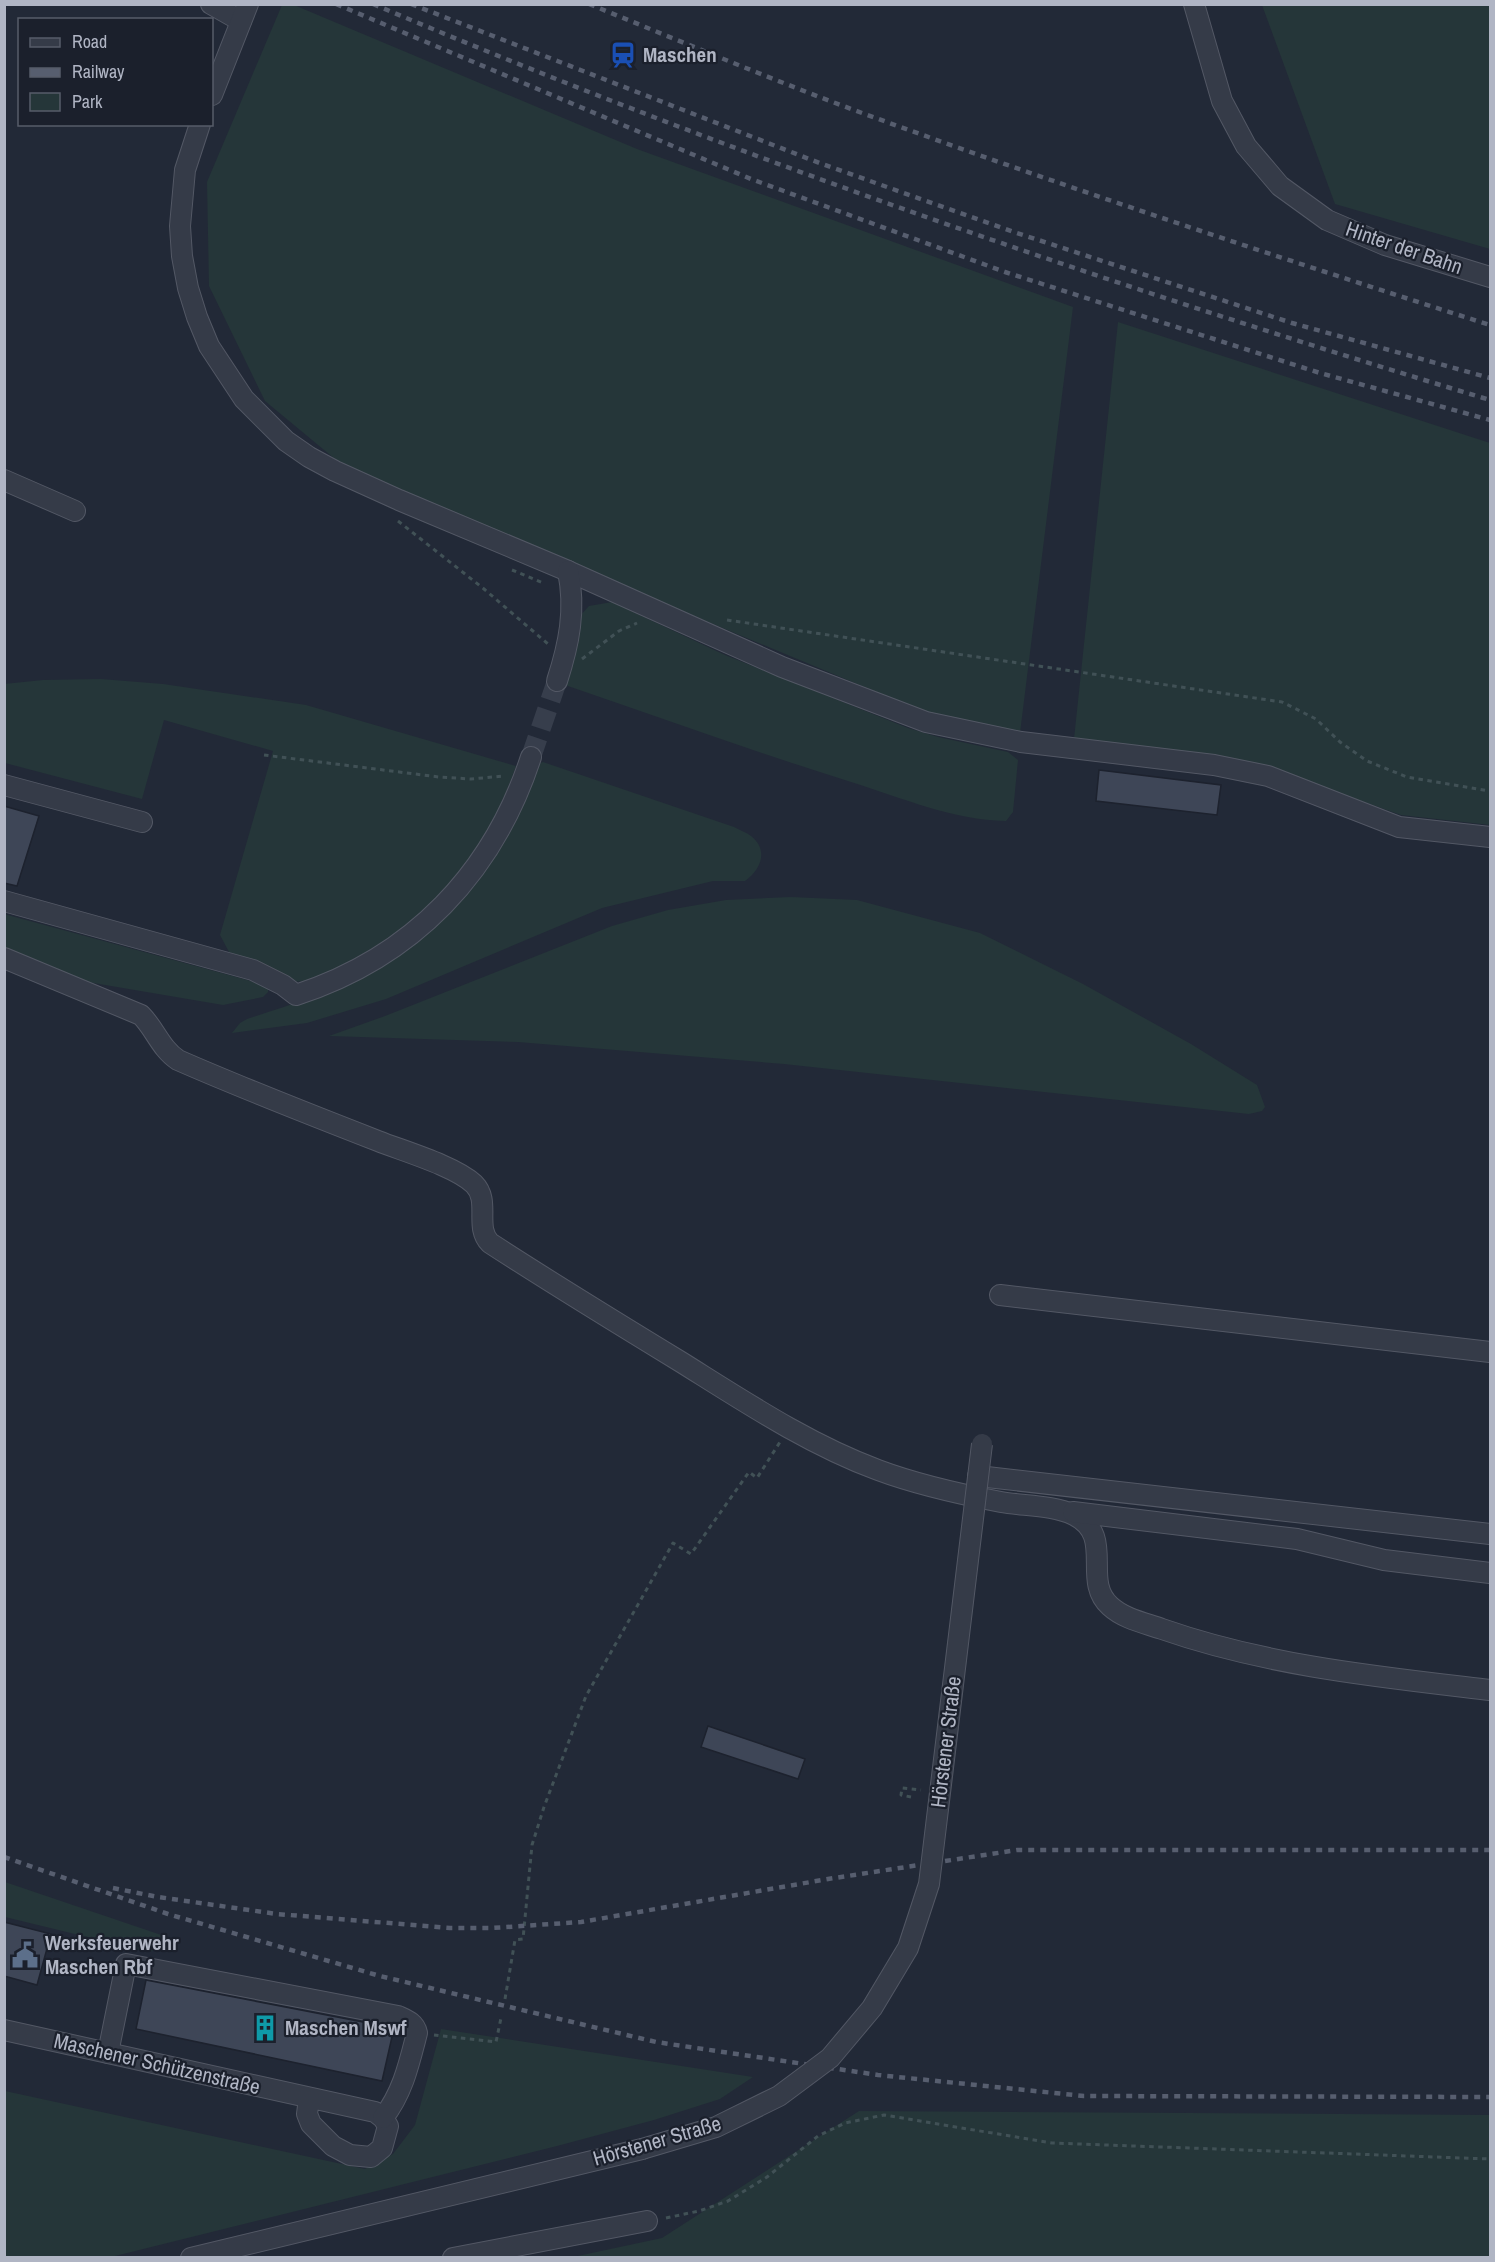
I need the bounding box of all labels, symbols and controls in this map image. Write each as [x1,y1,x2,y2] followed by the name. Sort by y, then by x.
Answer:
[18,18,213,126] legend
[72,29,107,54] text: Road
[608,40,638,70] station icon: Maschen
[643,40,717,69] place label: Maschen
[72,59,125,84] text: Railway
[72,89,103,114] text: Park
[1342,214,1466,281] street label: Hinter der Bahn
[923,1675,968,1809] street label: Hörstener Straße
[45,1928,179,1981] place label: Werksfeuerwehr Maschen Rbf
[10,1940,40,1970] public building icon: Werksfeuerwehr Maschen Rbf
[250,2013,280,2043] building icon: Maschen Mswf
[285,2013,407,2042] place label: Maschen Mswf
[51,2026,263,2101] street label: Maschener Schützenstraße
[589,2108,724,2173] street label: Hörstener Straße

